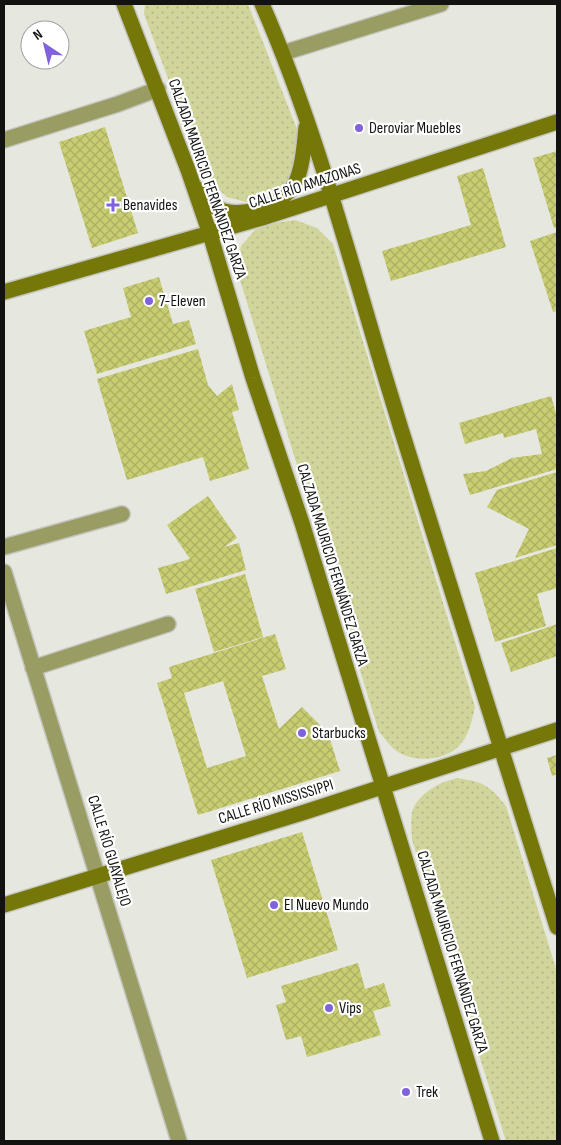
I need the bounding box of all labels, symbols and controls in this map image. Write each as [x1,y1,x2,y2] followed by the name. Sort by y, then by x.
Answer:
[20,20,70,70] north arrow
[30,26,46,44] text: N
[164,77,250,282] street label: CALZADA MAURICIO FERNÁNDEZ GARZA
[369,119,461,138] place label: Deroviar Muebles
[353,122,365,134] marker: Deroviar Muebles
[247,159,363,213] street label: CALLE RÍO AMAZONAS
[123,196,178,215] place label: Benavides
[107,199,119,211] marker: Benavides
[159,292,206,311] place label: 7-Eleven
[143,295,155,307] marker: 7-Eleven
[292,462,372,668] street label: CALZADA MAURICIO FERNÁNDEZ GARZA
[312,724,366,743] place label: Starbucks
[296,727,308,739] marker: Starbucks
[216,775,336,829] street label: CALLE RÍO MISSISSIPPI
[83,793,135,909] street label: CALLE RÍO GUAYALEJO
[412,849,492,1055] street label: CALZADA MAURICIO FERNÁNDEZ GARZA
[284,896,369,915] place label: El Nuevo Mundo
[268,899,280,911] marker: El Nuevo Mundo
[339,999,362,1018] place label: Vips
[323,1002,335,1014] marker: Vips
[416,1083,438,1102] place label: Trek
[400,1086,412,1098] marker: Trek

